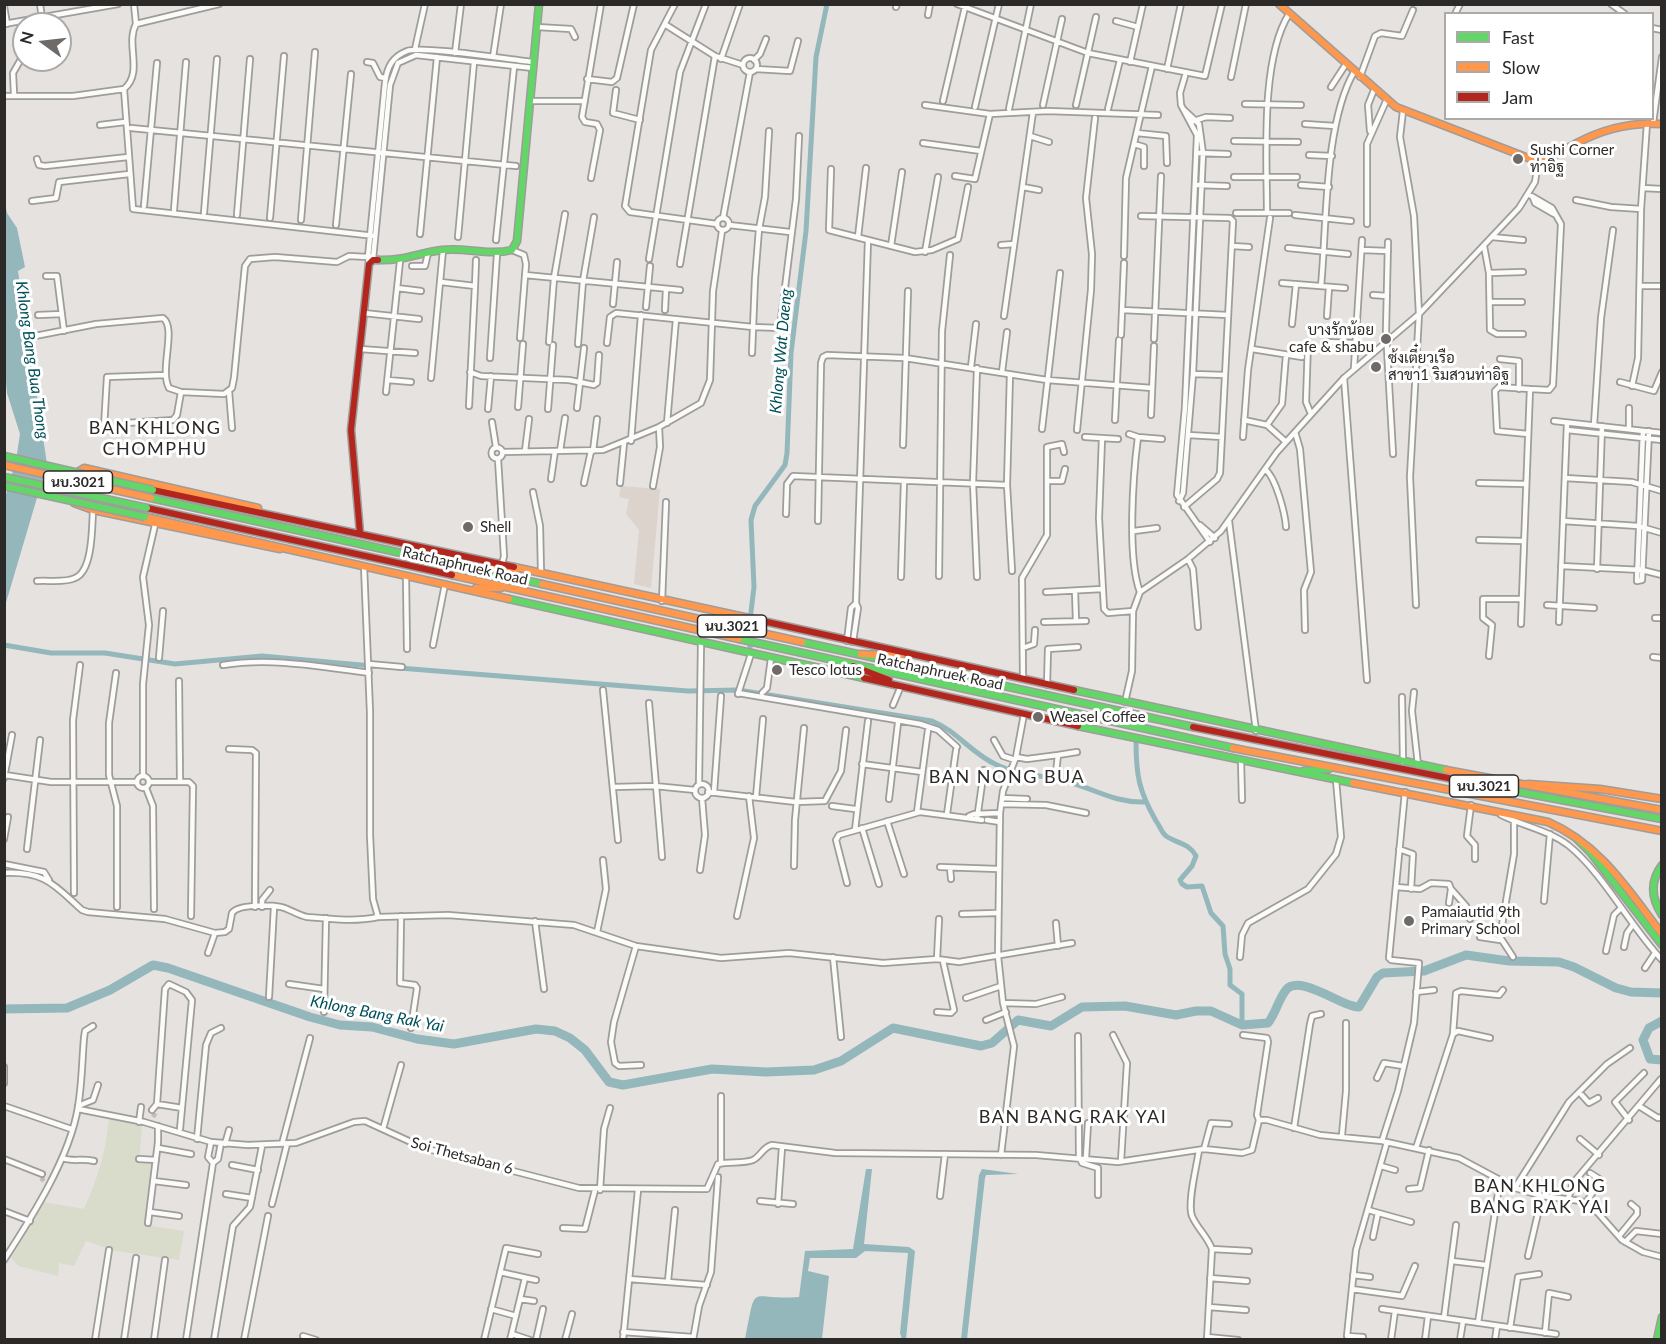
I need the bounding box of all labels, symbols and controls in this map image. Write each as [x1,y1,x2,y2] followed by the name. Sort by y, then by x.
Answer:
[12,12,72,72] north arrow
[1444,12,1654,120] legend
[1502,26,1534,48] text: Fast
[15,29,37,46] text: N
[1502,56,1540,78] text: Slow
[1502,86,1533,108] text: Jam
[1530,141,1614,176] place label: Sushi Corner ท่าอิฐ
[1511,152,1525,166] marker: Sushi Corner ท่าอิฐ
[11,280,53,440] water label: Khlong Bang Bua Thong
[766,288,796,414] water label: Khlong Wat Daeng
[1289,321,1374,356] place label: บางรักน้อย cafe & shabu
[1379,332,1393,346] marker: บางรักน้อย cafe & shabu
[1388,349,1509,384] place label: ซ้งเตี๋ยวเรือ สาขา1 ริมสวนท่าอิฐ
[1369,360,1383,374] marker: ซ้งเตี๋ยวเรือ สาขา1 ริมสวนท่าอิฐ
[89,417,221,460] district label: BAN KHLONG CHOMPHU
[44,471,112,493] road number: นบ.3021
[480,518,511,536] place label: Shell
[461,520,475,534] marker: Shell
[401,543,529,589] street label: Ratchaphruek Road
[698,615,766,637] road number: นบ.3021
[875,650,1005,694] street label: Ratchaphruek Road
[789,661,862,679] place label: Tesco lotus
[770,663,784,677] marker: Tesco lotus
[1050,708,1146,726] place label: Weasel Coffee
[1031,710,1045,724] marker: Weasel Coffee
[929,766,1085,788] district label: BAN NONG BUA
[1450,775,1518,797] road number: นบ.3021
[1421,903,1520,938] place label: Pamaiautid 9th Primary School
[1402,914,1416,928] marker: Pamaiautid 9th Primary School
[309,992,445,1036] water label: Khlong Bang Rak Yai
[979,1106,1167,1128] district label: BAN BANG RAK YAI
[409,1134,515,1178] street label: Soi Thetsaban 6
[1470,1175,1610,1218] district label: BAN KHLONG BANG RAK YAI

